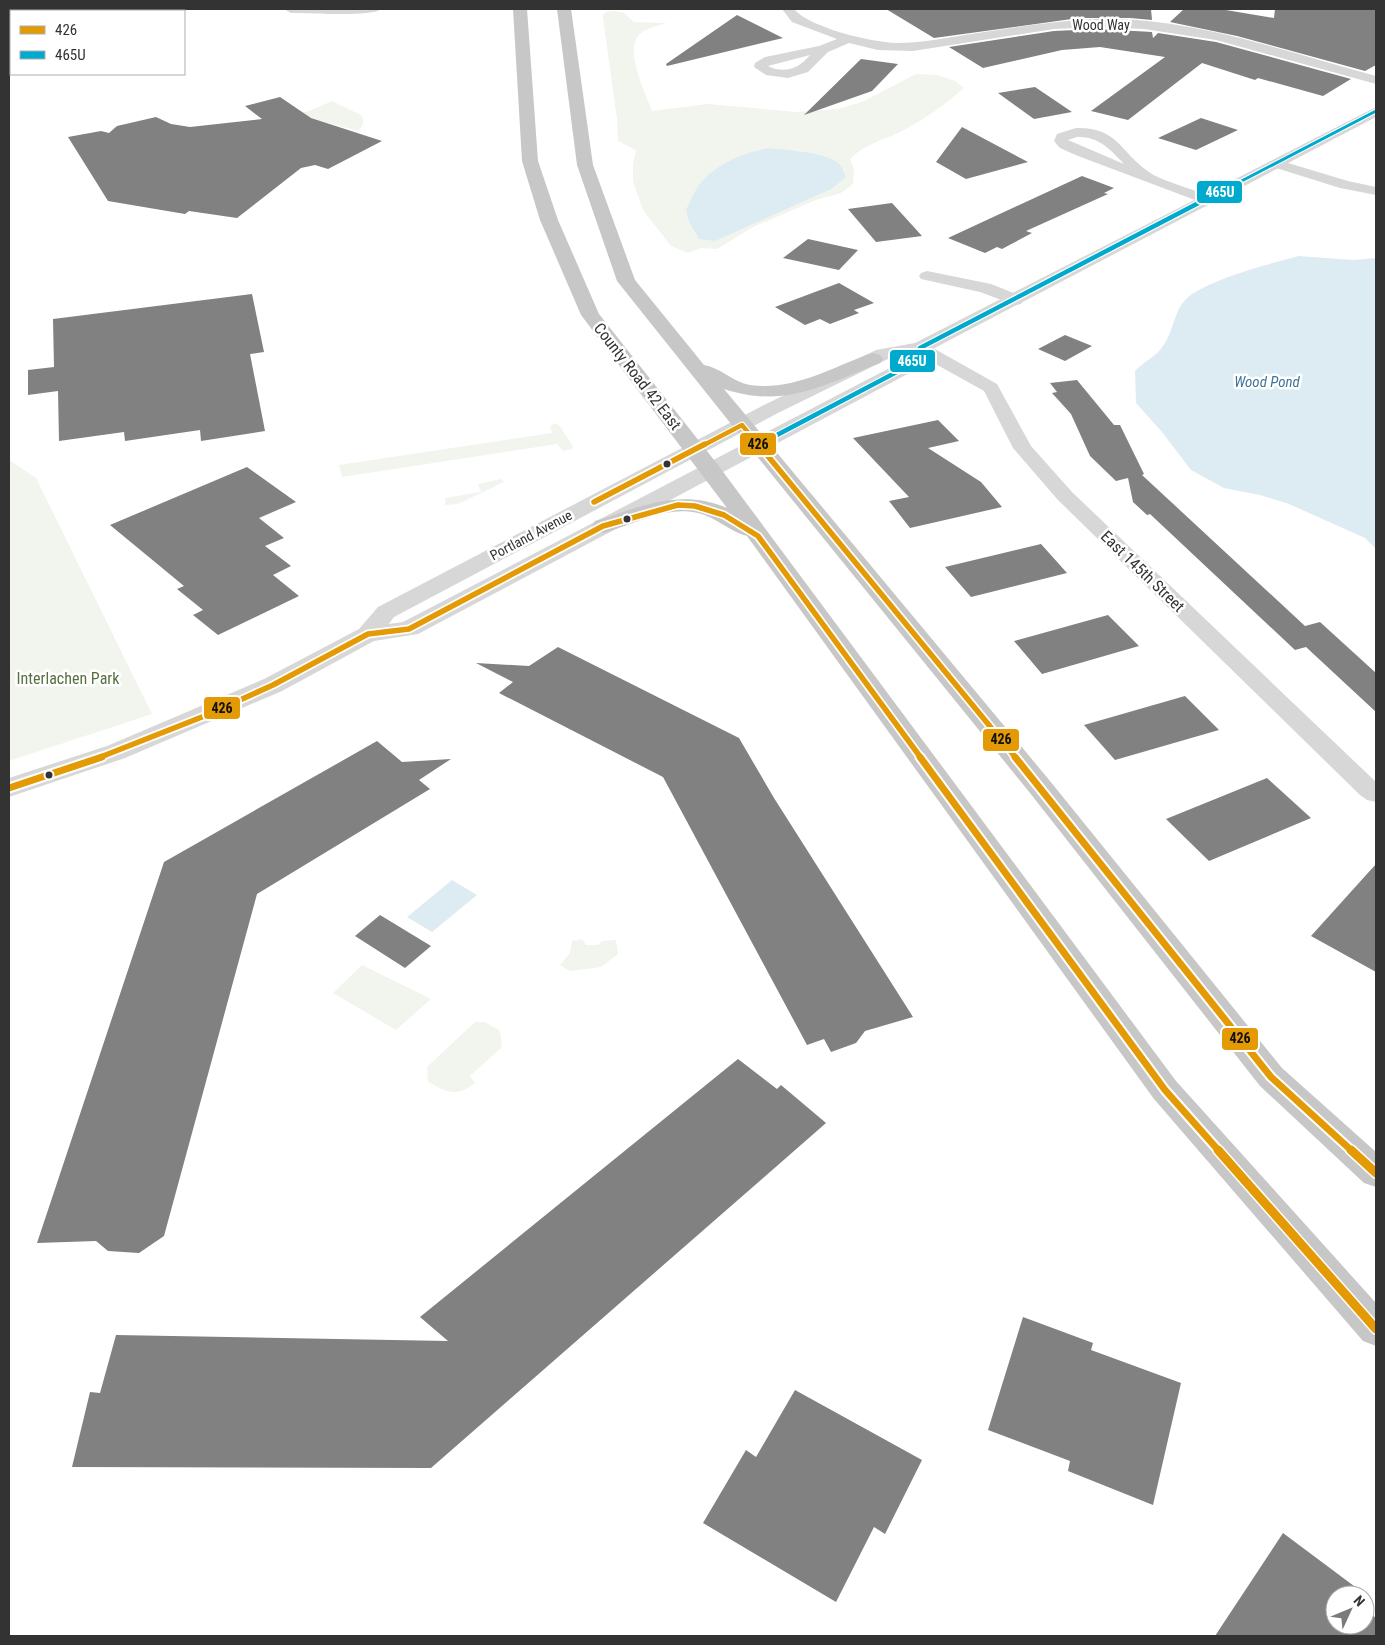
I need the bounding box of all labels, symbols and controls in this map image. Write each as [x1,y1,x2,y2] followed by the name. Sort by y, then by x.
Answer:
[10,10,185,75] legend
[1072,17,1130,33] street label: Wood Way
[55,21,77,39] text: 426
[55,46,86,64] text: 465U
[1196,180,1243,204] line badge: 465U
[1205,184,1235,200] text: 465U
[590,319,685,434] street label: County Road 42 East
[889,349,936,373] line badge: 465U
[897,353,927,369] text: 465U
[1234,373,1301,391] water label: Wood Pond
[739,432,777,456] line badge: 426
[747,436,769,452] text: 426
[662,459,672,469] unlabelled marker
[487,506,575,563] street label: Portland Avenue
[622,514,632,524] unlabelled marker
[1097,527,1189,616] street label: East 145th Street
[17,669,120,688] park label: Interlachen Park
[203,696,241,720] line badge: 426
[211,700,233,716] text: 426
[982,728,1020,752] line badge: 426
[990,731,1012,747] text: 426
[44,770,54,780] unlabelled marker
[1221,1027,1259,1051] line badge: 426
[1229,1030,1251,1046] text: 426
[1325,1585,1375,1635] north arrow
[1351,1592,1368,1610] text: N

